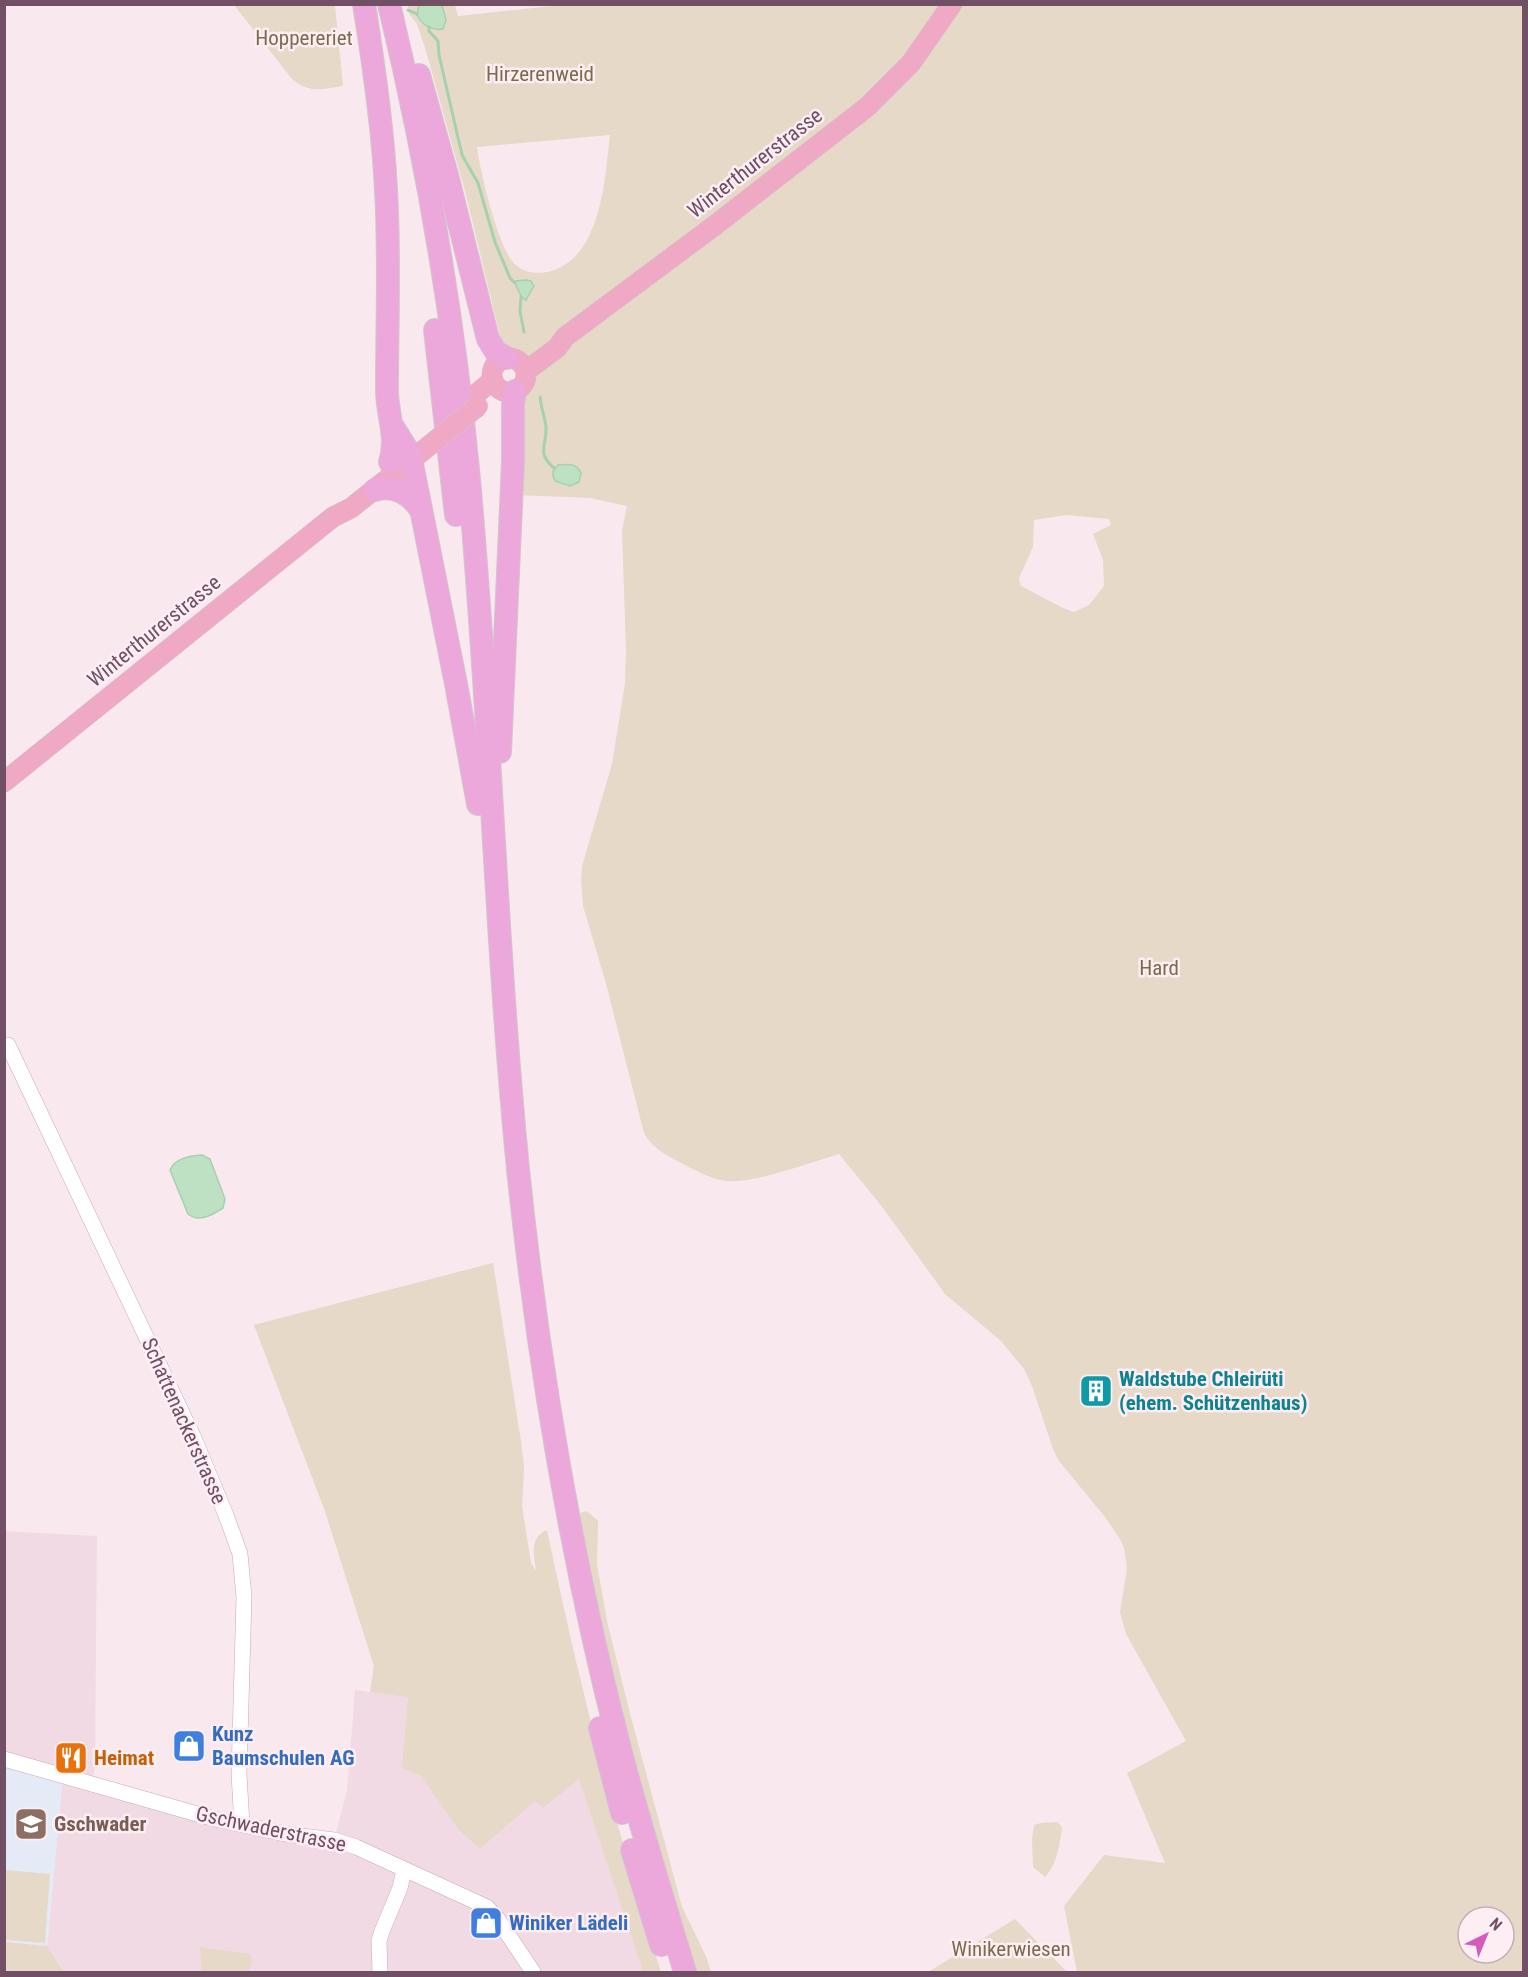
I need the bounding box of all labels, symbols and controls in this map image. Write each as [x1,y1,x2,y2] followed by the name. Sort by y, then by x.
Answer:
[255,26,353,50] park label: Hoppereriet
[486,62,594,86] park label: Hirzerenweid
[683,103,827,223] street label: Winterthurerstrasse
[83,570,225,692] street label: Winterthurerstrasse
[1139,956,1179,980] park label: Hard
[137,1334,231,1508] street label: Schattenackerstrasse
[1119,1367,1307,1415] place label: Waldstube Chleirüti (ehem. Schützenhaus)
[1078,1373,1114,1409] building icon: Waldstube Chleirüti (ehem. Schützenhaus)
[212,1722,355,1770] place label: Kunz Baumschulen AG
[171,1728,207,1764] shop icon: Kunz Baumschulen AG
[53,1740,89,1776] restaurant icon: Heimat
[94,1746,154,1770] place label: Heimat
[194,1801,348,1857] street label: Gschwaderstrasse
[13,1806,49,1842] school or university icon: Gschwader
[54,1812,146,1836] place label: Gschwader
[468,1905,504,1941] shop icon: Winiker Lädeli
[1456,1905,1516,1965] north arrow
[509,1911,628,1935] place label: Winiker Lädeli
[1486,1914,1506,1935] text: N
[951,1937,1071,1961] park label: Winikerwiesen

